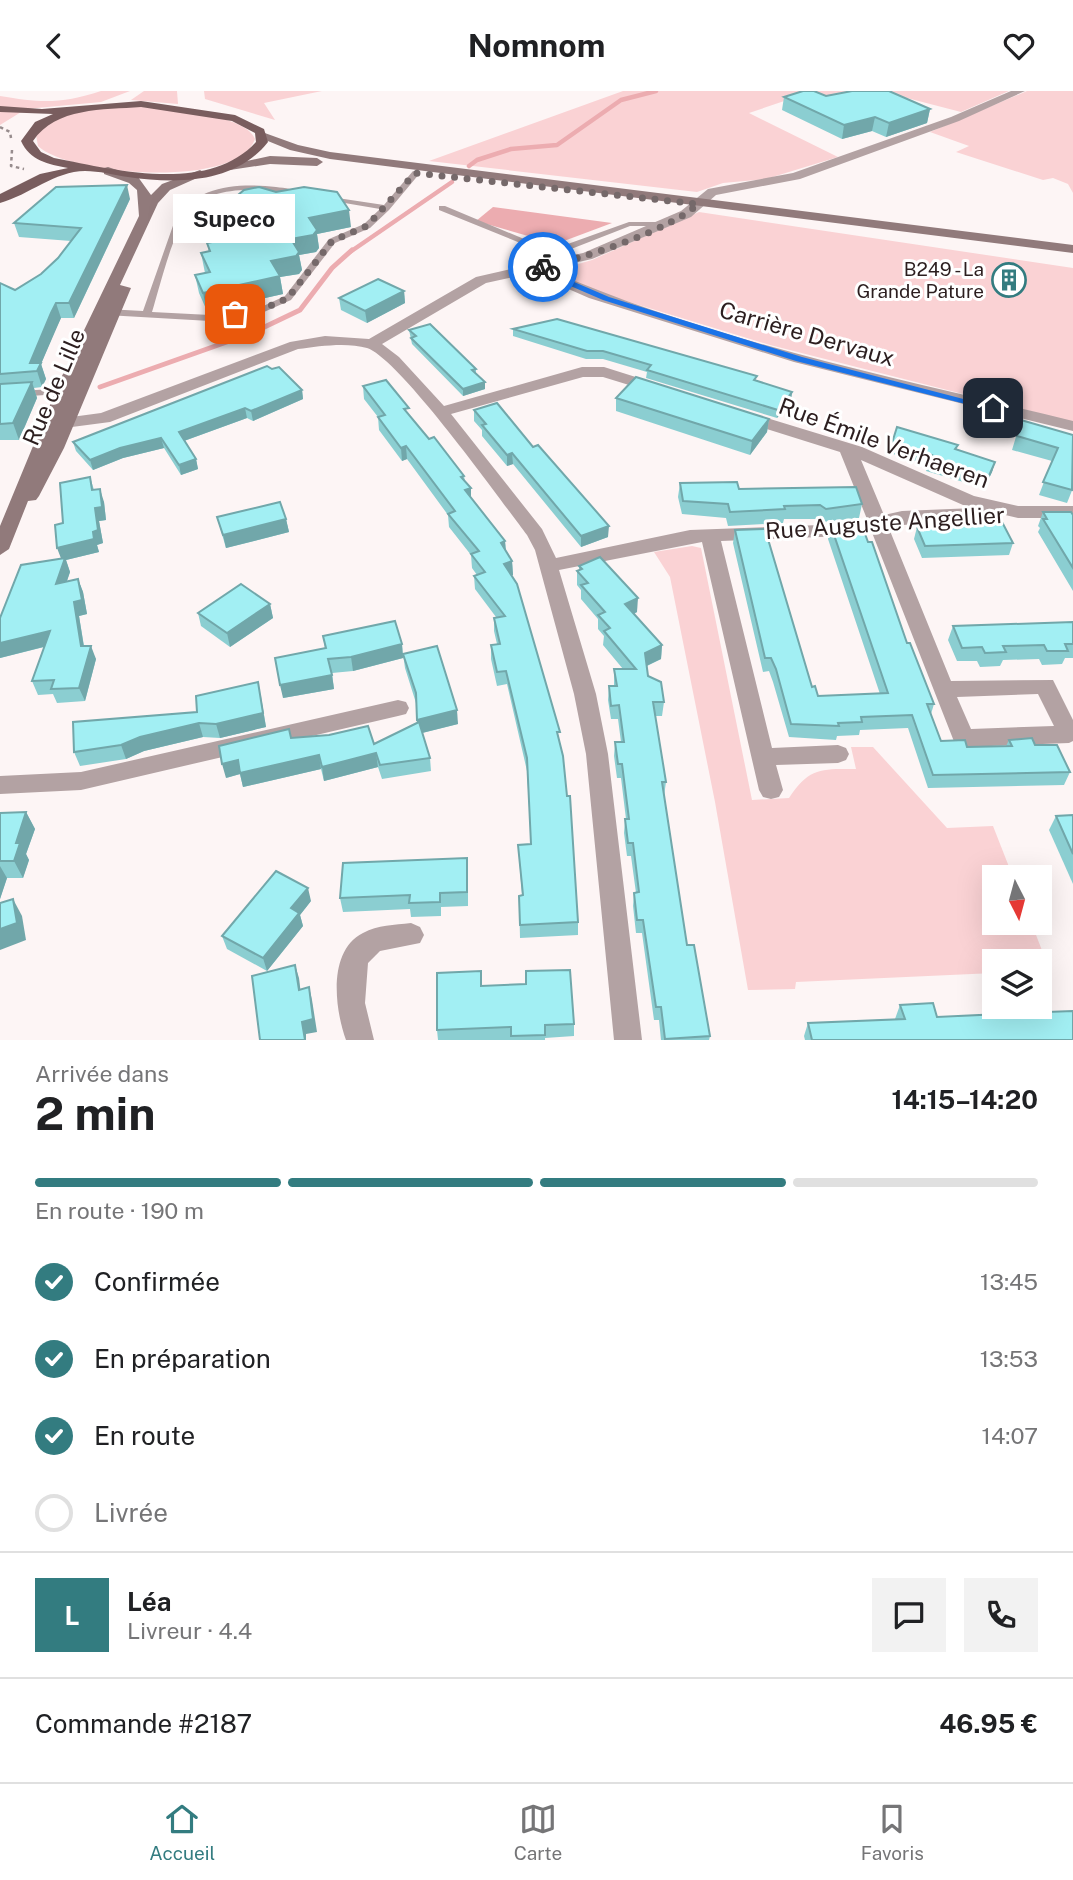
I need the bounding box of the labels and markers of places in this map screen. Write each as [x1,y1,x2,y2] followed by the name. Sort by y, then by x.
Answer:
[174,195,296,244] callout: Supeco
[856,258,984,302] place label: B249 - La Grande Pature
[990,261,1028,299] building icon: B249 - La Grande Pature
[205,284,265,344] pin
[963,378,1023,438] pin

